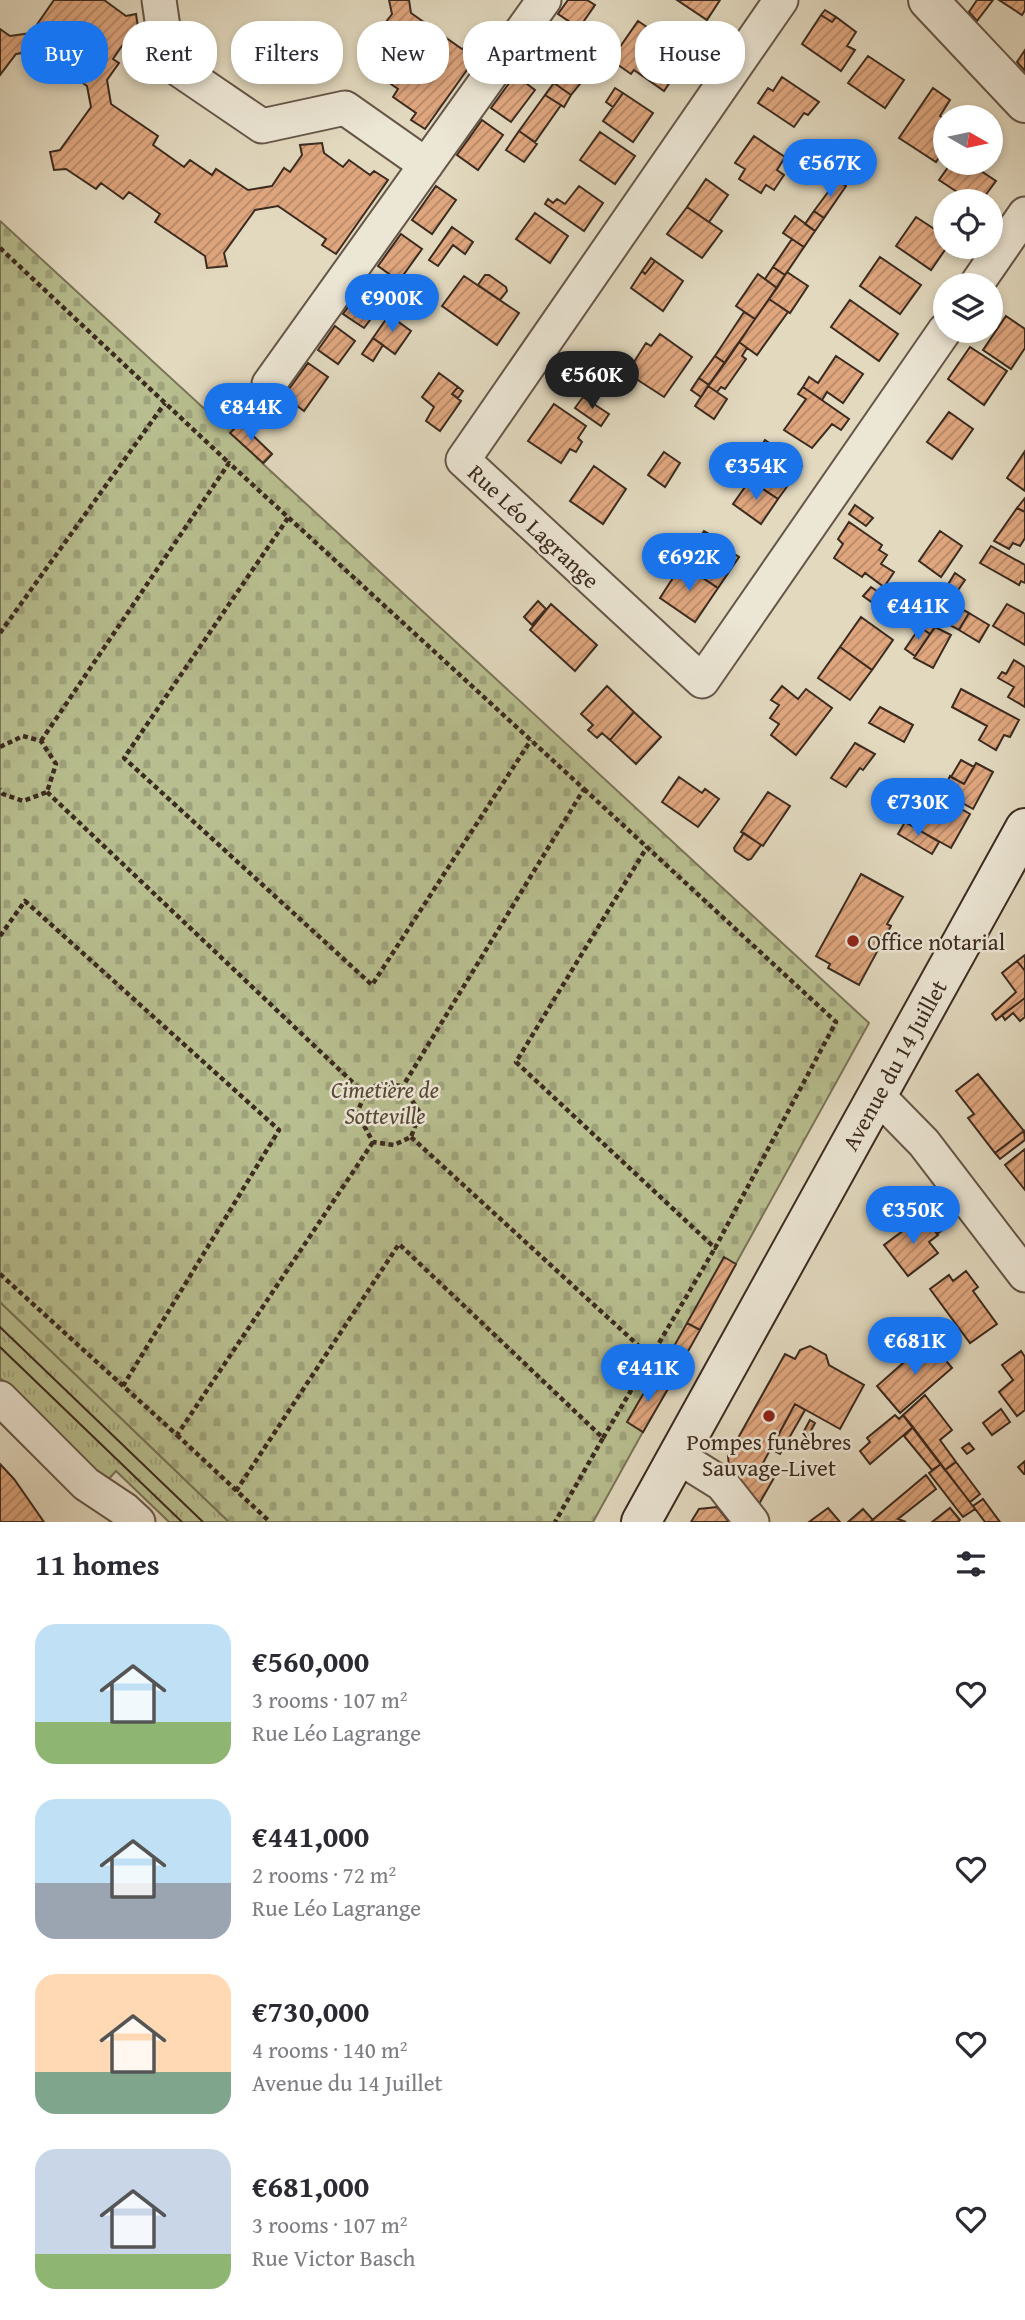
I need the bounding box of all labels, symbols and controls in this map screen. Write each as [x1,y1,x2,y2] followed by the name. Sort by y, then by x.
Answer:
[21,21,108,84] chip: Buy
[122,21,217,84] chip: Rent
[231,21,343,84] chip: Filters
[357,21,449,84] chip: New
[463,21,621,84] chip: Apartment
[635,21,745,84] chip: House
[933,105,1003,175] north arrow
[933,105,1003,343] map controls
[781,140,879,199] pin: €567K
[799,145,861,178] text: €567K
[933,189,1003,259] button: locate
[933,273,1003,343] button: layers
[343,274,441,334] pin: €900K
[361,280,423,313] text: €900K
[543,352,641,411] pin: €560K
[561,357,623,390] text: €560K
[202,384,300,443] pin: €844K
[220,389,282,422] text: €844K
[707,442,805,502] pin: €354K
[725,448,787,481] text: €354K
[461,456,607,596] street label: Rue Léo Lagrange
[640,534,738,593] pin: €692K
[658,539,720,572] text: €692K
[869,582,967,642] pin: €441K
[887,588,949,621] text: €441K
[869,778,967,838] pin: €730K
[887,784,949,817] text: €730K
[867,925,1005,958] place label: Office notarial
[845,933,861,949] marker: Office notarial
[833,974,955,1156] street label: Avenue du 14 Juillet
[331,1073,439,1132] park label: Cimetière de Sotteville
[864,1186,962,1246] pin: €350K
[882,1192,944,1225] text: €350K
[866,1318,964,1377] pin: €681K
[884,1323,946,1356] text: €681K
[599,1344,697,1404] pin: €441K
[617,1350,679,1383] text: €441K
[761,1408,777,1424] marker: Pompes funèbres Sauvage-Livet
[687,1425,851,1484] place label: Pompes funèbres Sauvage-Livet
[35,1542,160,1586] text: 11 homes
[952,1545,990,1583] icon: filters
[252,1639,369,1683] text: €560,000
[91,1652,175,1736] icon: home
[952,1675,990,1713] icon: heart
[252,1683,407,1716] text: 3 rooms · 107 m²
[252,1716,421,1749] text: Rue Léo Lagrange
[252,1814,369,1858] text: €441,000
[91,1827,175,1911] icon: home
[952,1850,990,1888] icon: heart
[252,1858,396,1891] text: 2 rooms · 72 m²
[252,1891,421,1924] text: Rue Léo Lagrange
[252,1989,369,2033] text: €730,000
[91,2002,175,2086] icon: home
[952,2025,990,2063] icon: heart
[252,2033,407,2066] text: 4 rooms · 140 m²
[252,2066,443,2099] text: Avenue du 14 Juillet
[252,2164,369,2208] text: €681,000
[91,2177,175,2261] icon: home
[952,2200,990,2238] icon: heart
[252,2208,407,2241] text: 3 rooms · 107 m²
[252,2241,415,2274] text: Rue Victor Basch

